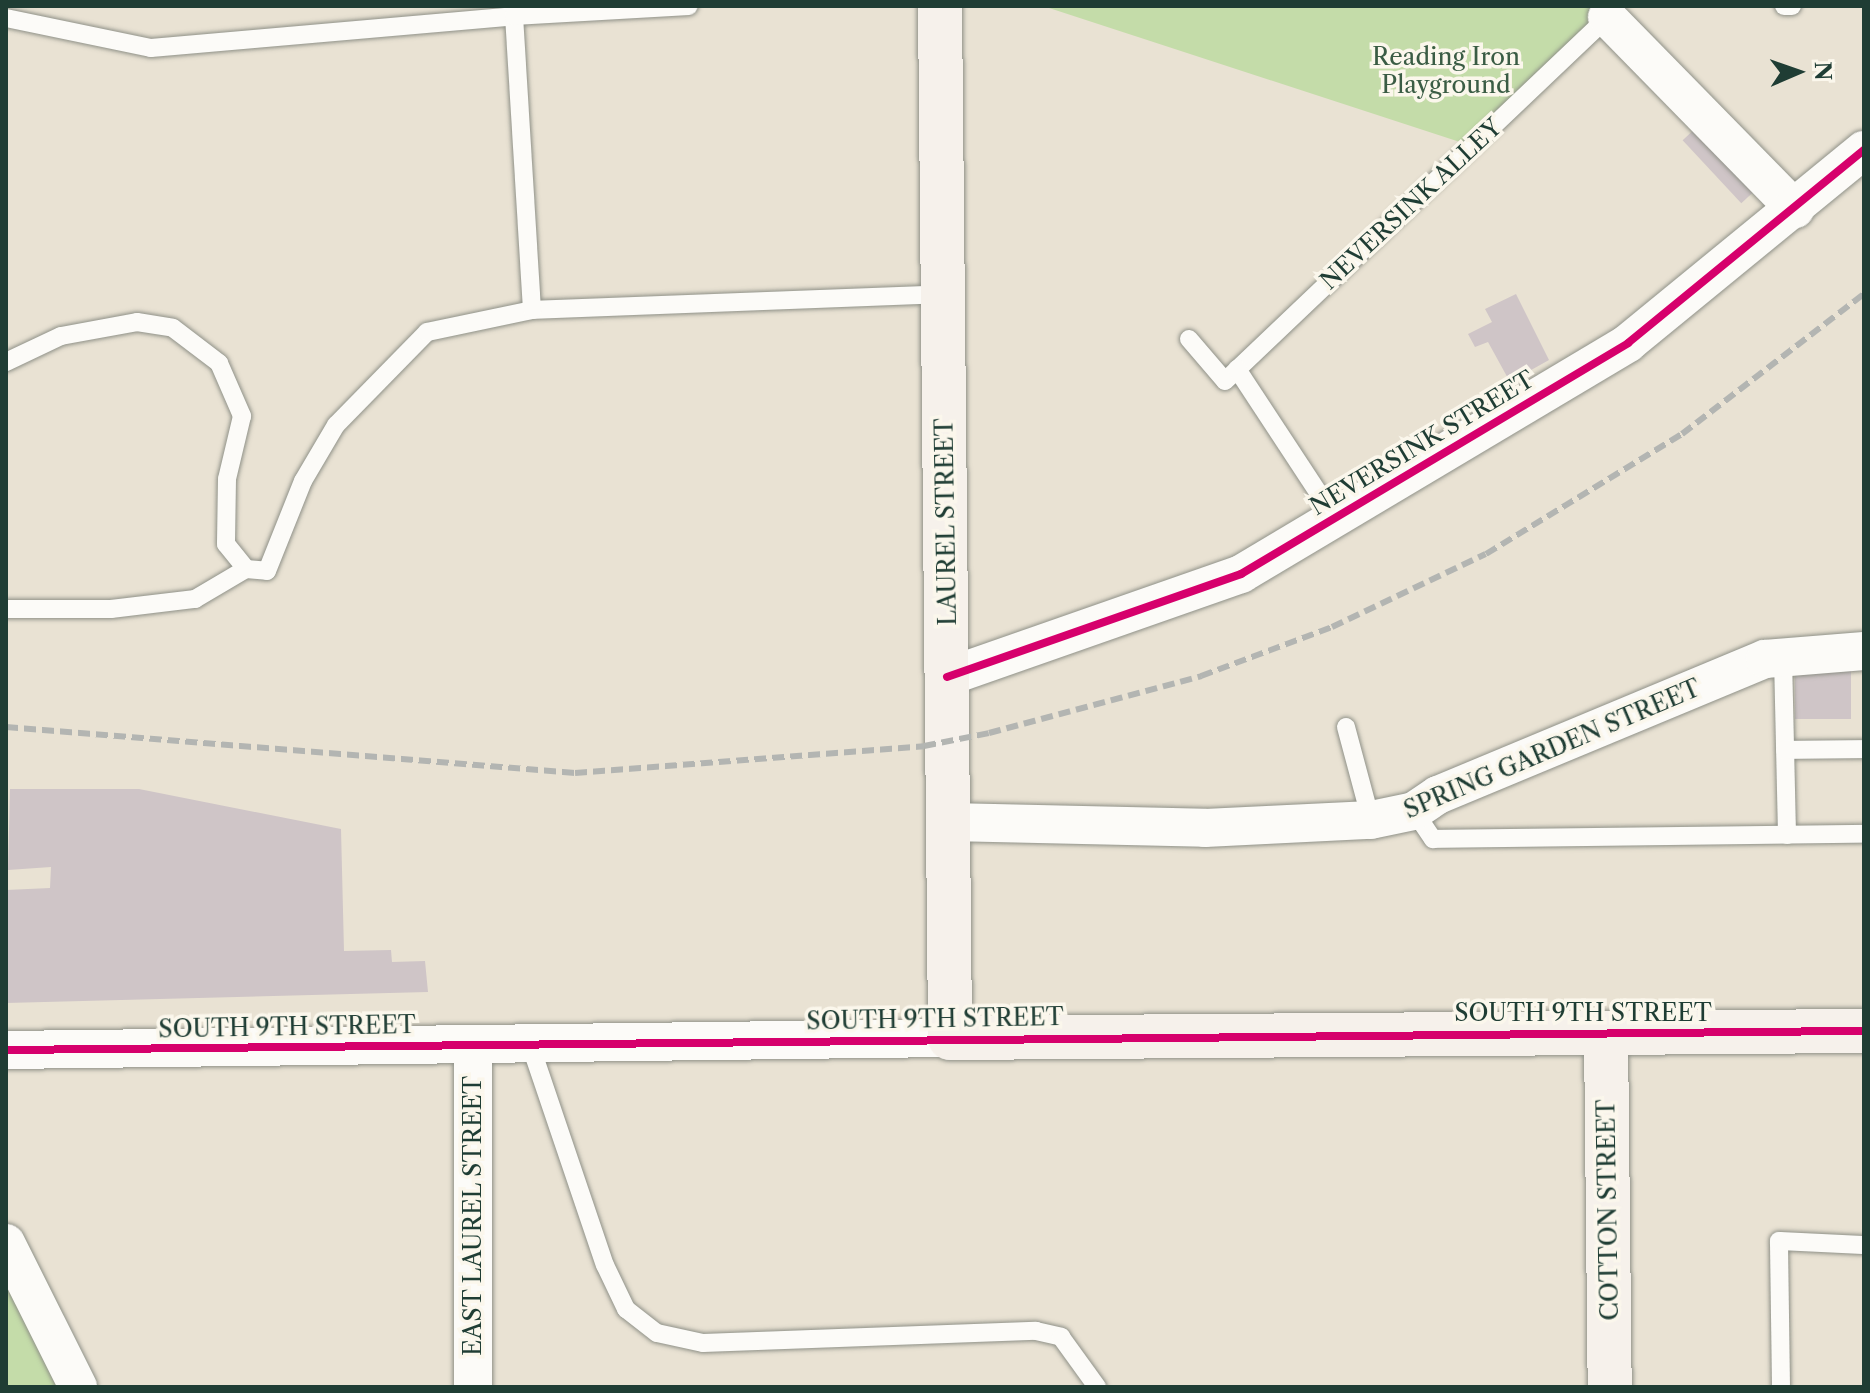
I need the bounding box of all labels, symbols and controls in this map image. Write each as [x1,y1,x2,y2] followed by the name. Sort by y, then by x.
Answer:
[1758,32,1838,112] north arrow
[1372,43,1520,99] park label: Reading Iron Playground
[1809,61,1836,81] text: N
[1314,112,1508,296] street label: NEVERSINK ALLEY
[1304,364,1540,522] street label: NEVERSINK STREET
[930,418,962,626] street label: LAUREL STREET
[1399,673,1705,825] street label: SPRING GARDEN STREET
[1454,999,1712,1027] street label: SOUTH 9TH STREET
[806,1002,1064,1036] street label: SOUTH 9TH STREET
[158,1010,416,1044] street label: SOUTH 9TH STREET
[459,1075,487,1357] street label: EAST LAUREL STREET
[1592,1099,1624,1321] street label: COTTON STREET

